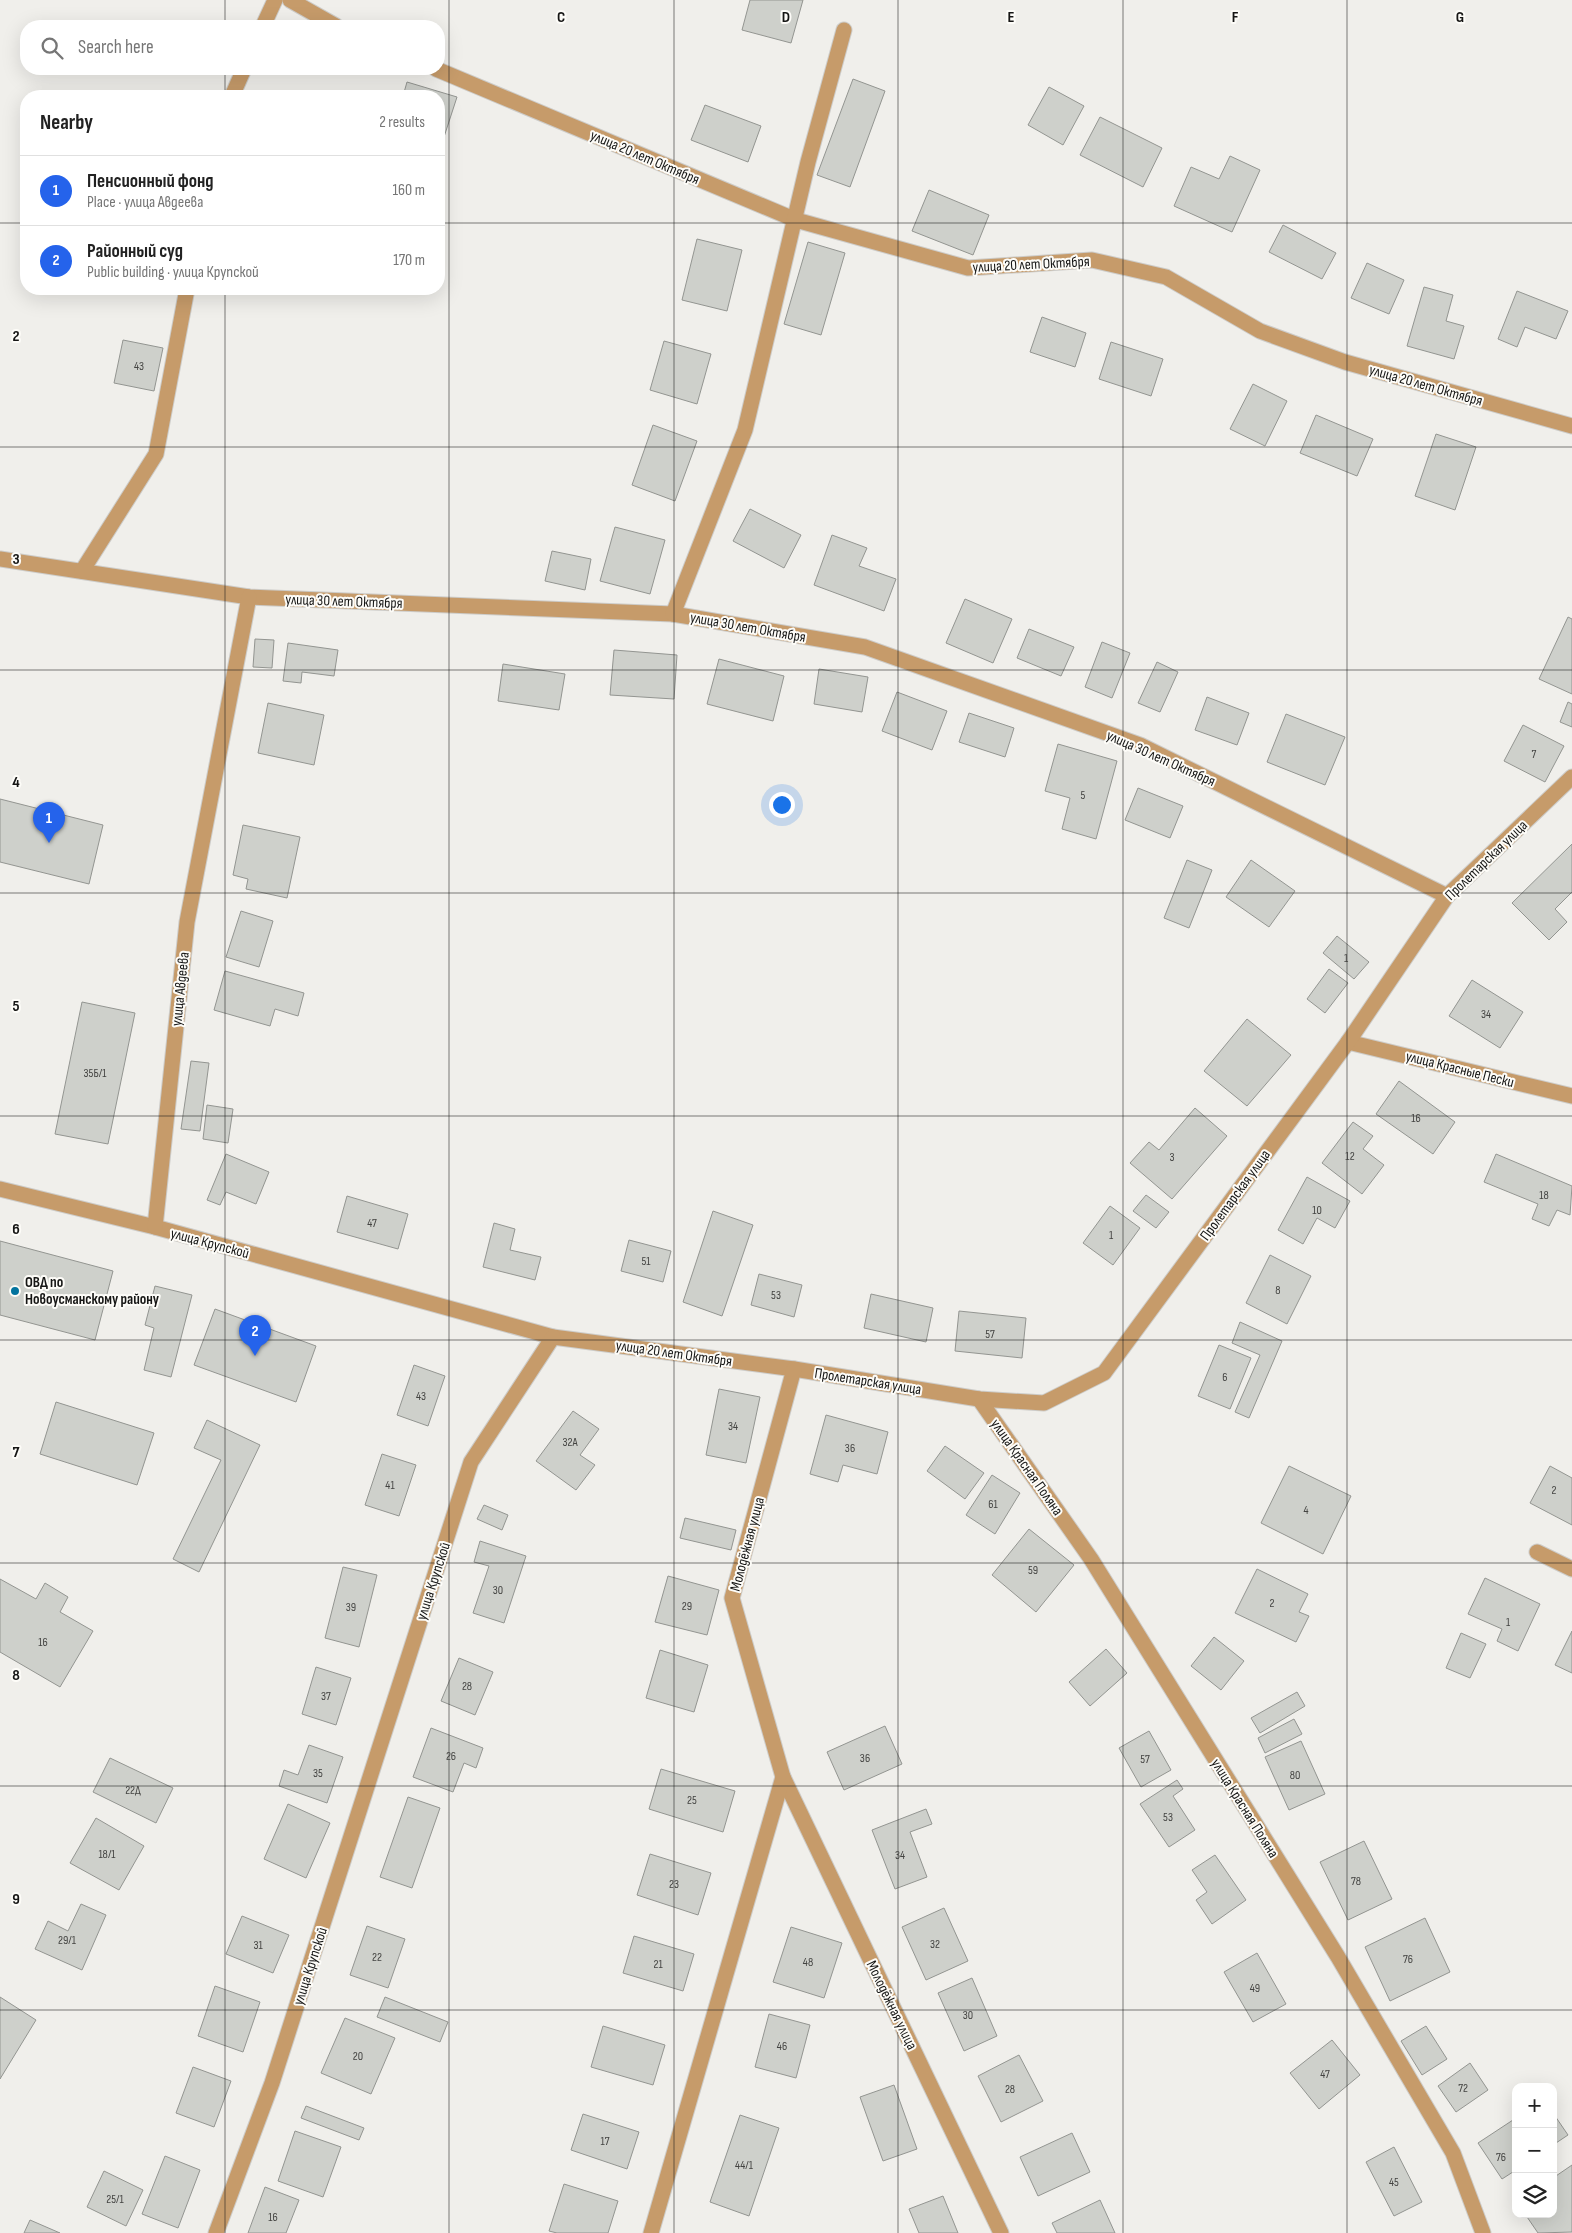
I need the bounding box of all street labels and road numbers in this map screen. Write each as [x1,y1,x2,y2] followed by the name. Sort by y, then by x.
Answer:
[587,126,703,189] street label: улица 20 лет Октября
[972,252,1090,277] street label: улица 20 лет Октября
[1367,360,1485,411] street label: улица 20 лет Октября
[285,590,403,613] street label: улица 30 лет Октября
[689,608,807,647] street label: улица 30 лет Октября
[1103,726,1218,791] street label: улица 30 лет Октября
[1441,816,1532,905] street label: Пролетарская улица
[167,951,194,1027] street label: улица Авдеева
[1404,1047,1516,1092] street label: улица Красные Пески
[1196,1146,1275,1245] street label: Пролетарская улица
[168,1224,251,1263] street label: улица Крупской
[615,1336,733,1371] street label: улица 20 лет Октября
[813,1364,923,1399] street label: Пролетарская улица
[986,1415,1067,1519] street label: улица Красная Поляна
[726,1495,769,1593] street label: Молодёжная улица
[412,1540,455,1622] street label: улица Крупской
[1206,1755,1283,1862] street label: улица Красная Поляна
[289,1925,332,2007] street label: улица Крупской
[862,1958,921,2053] street label: Молодёжная улица

